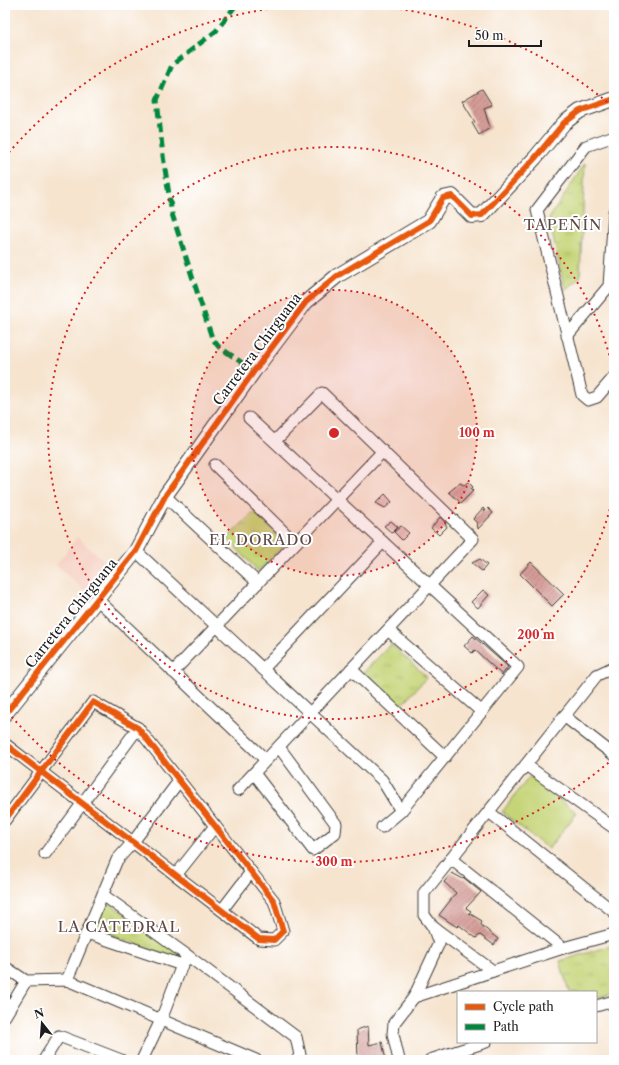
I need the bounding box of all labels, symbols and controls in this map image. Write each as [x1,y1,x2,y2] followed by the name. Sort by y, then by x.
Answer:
[469,22,541,48] scale bar
[475,28,504,43] text: 50 m
[524,215,602,234] district label: TAPEÑÍN
[209,289,306,409] street label: Carretera Chirguana
[459,425,495,440] text: 100 m
[327,426,341,440] centre of rings
[209,530,313,549] district label: EL DORADO
[21,554,121,672] street label: Carretera Chirguana
[517,627,555,642] text: 200 m
[315,854,353,869] text: 300 m
[58,917,180,936] district label: LA CATEDRAL
[457,991,597,1043] legend
[493,999,554,1014] text: Cycle path
[22,1003,62,1043] north arrow
[32,1005,46,1022] text: N
[493,1019,519,1034] text: Path

